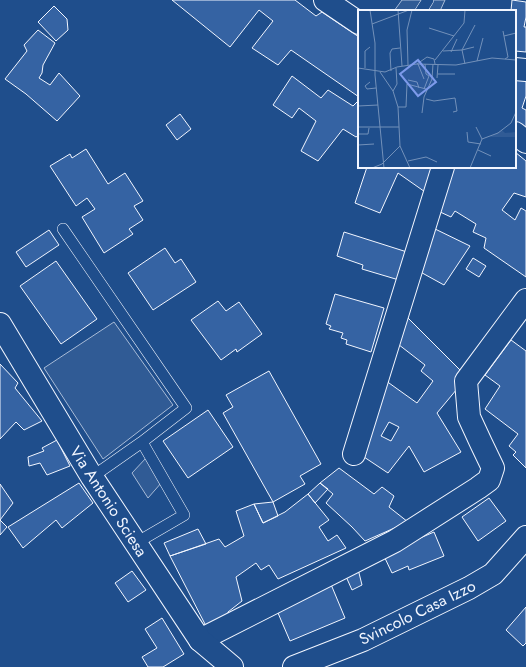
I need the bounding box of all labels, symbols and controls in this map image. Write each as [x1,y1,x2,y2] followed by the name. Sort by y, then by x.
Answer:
[358,10,516,168] inset map
[64,441,153,561] street label: Via Antonio Sciesa
[355,574,480,651] street label: Svincolo Casa Izzo

